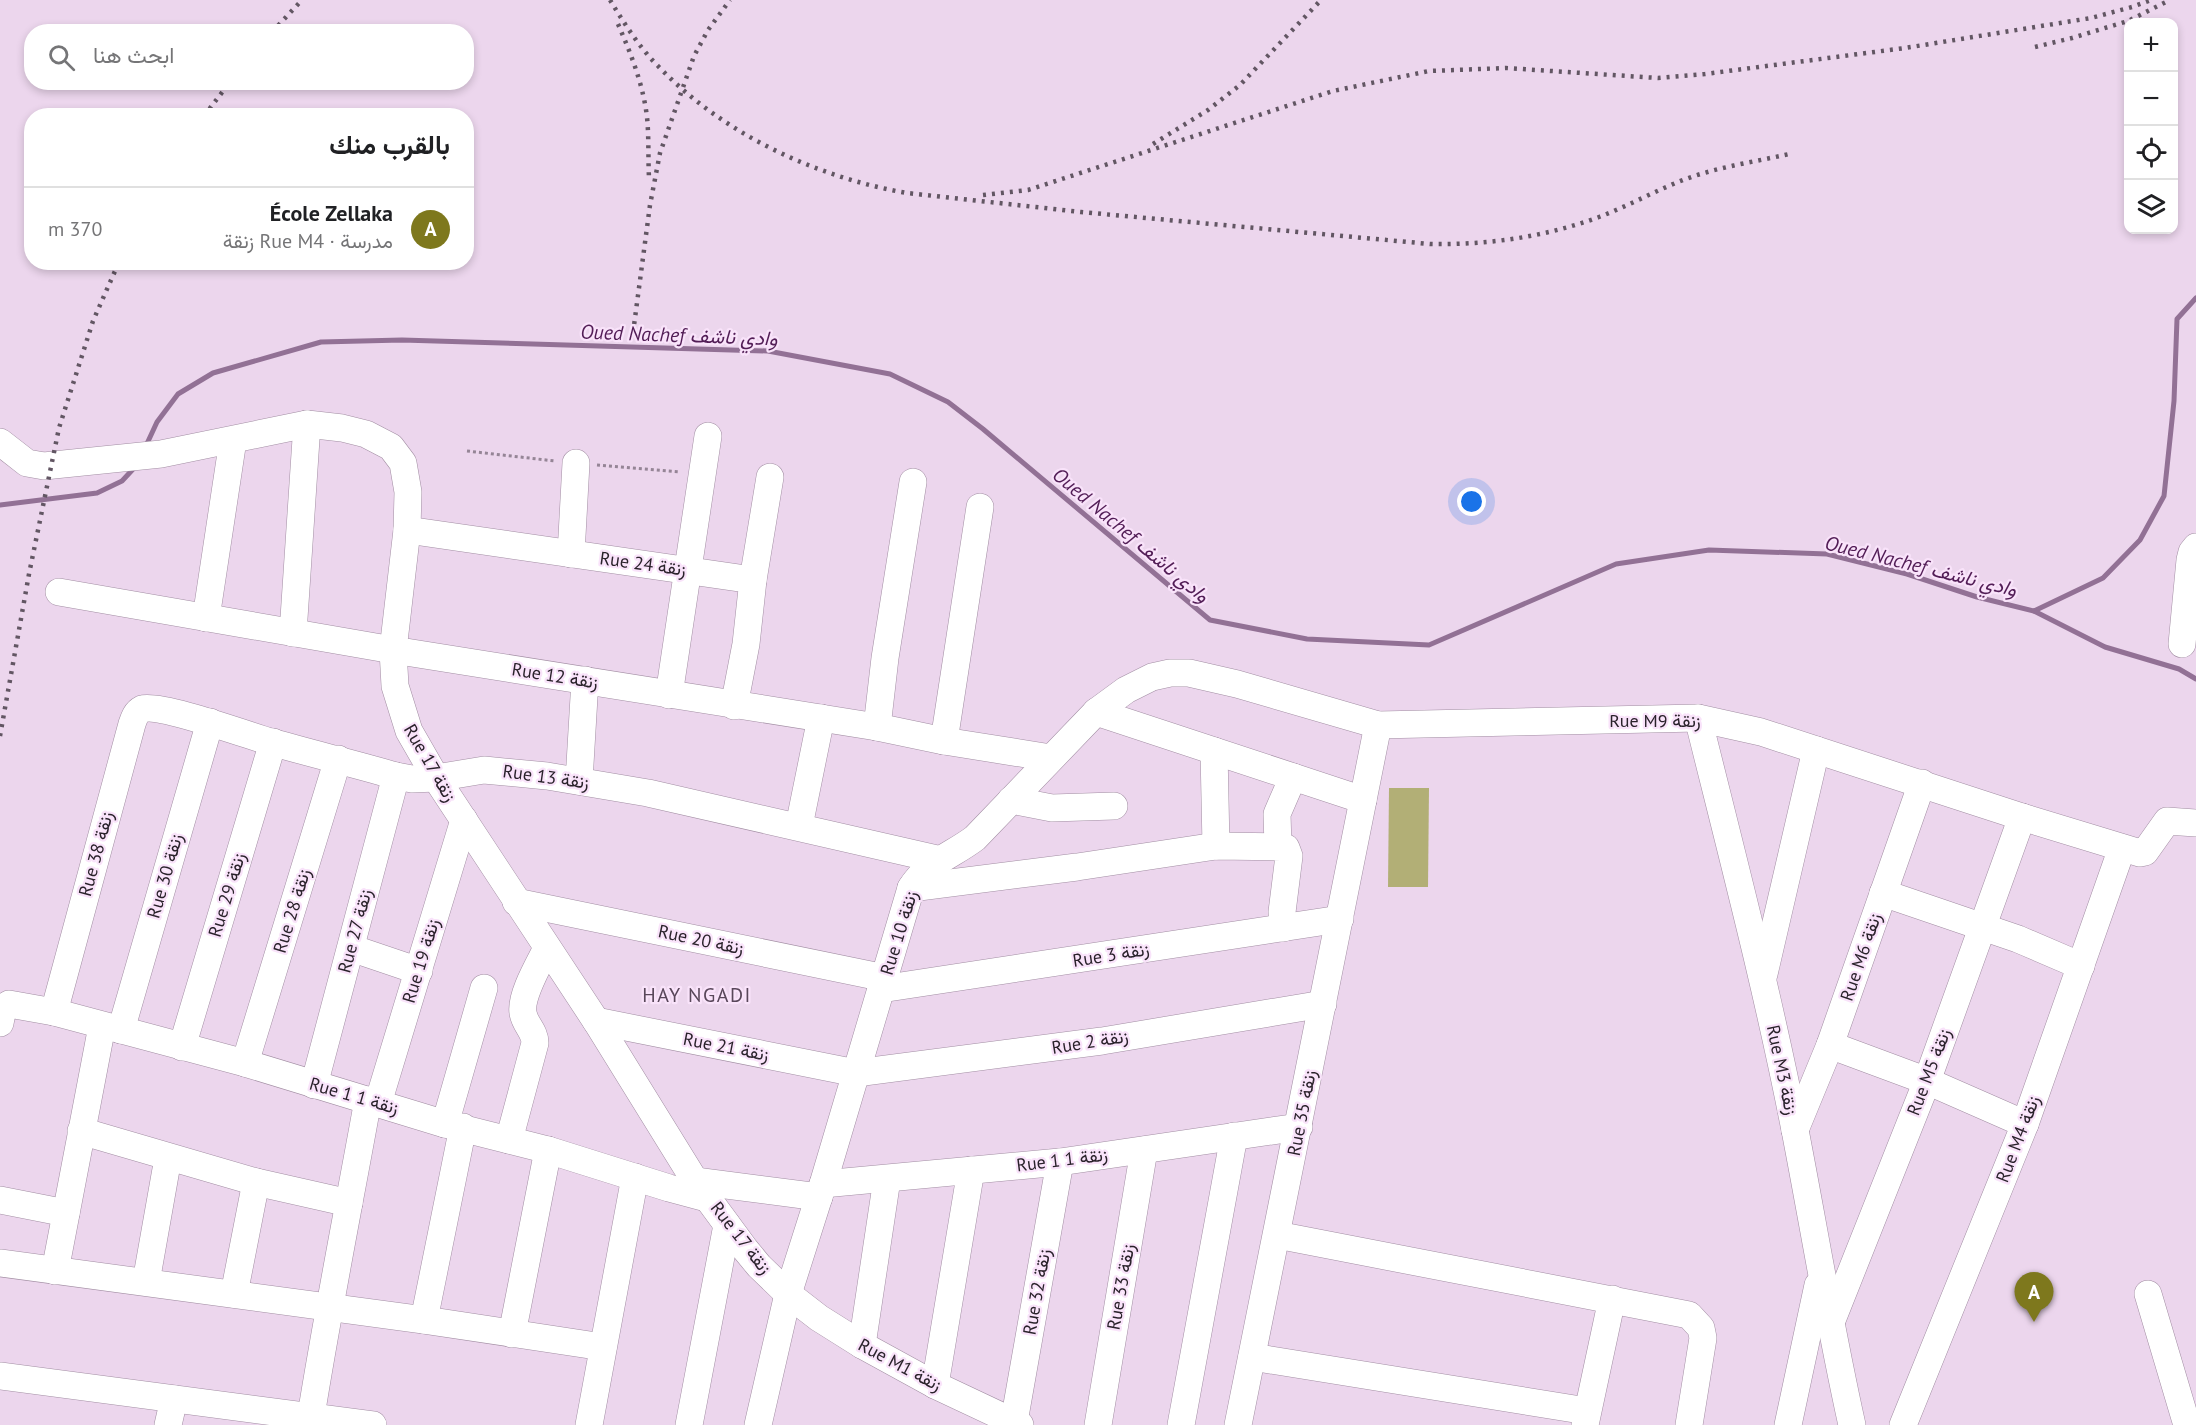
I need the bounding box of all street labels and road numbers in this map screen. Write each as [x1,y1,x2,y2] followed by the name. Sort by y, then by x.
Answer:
[598,546,688,581] street label: Rue 24 زنقة
[510,657,600,694] street label: Rue 12 زنقة
[1609,709,1701,732] street label: Rue M9 زنقة
[399,720,462,806] street label: Rue 17 زنقة
[501,759,591,794] street label: Rue 13 زنقة
[73,809,118,899] street label: Rue 38 زنقة
[141,831,188,921] street label: Rue 30 زنقة
[203,850,250,940] street label: Rue 29 زنقة
[268,866,315,956] street label: Rue 28 زنقة
[332,886,377,975] street label: Rue 27 زنقة
[875,888,922,978] street label: Rue 10 زنقة
[1835,910,1886,1004] street label: Rue M6 زنقة
[397,916,444,1006] street label: Rue 19 زنقة
[656,919,746,960] street label: Rue 20 زنقة
[1071,937,1151,972] street label: Rue 3 زنقة
[1762,1023,1803,1117] street label: Rue M3 زنقة
[1050,1024,1130,1059] street label: Rue 2 زنقة
[1901,1025,1956,1119] street label: Rue M5 زنقة
[681,1027,771,1066] street label: Rue 21 زنقة
[1282,1068,1321,1158] street label: Rue 35 زنقة
[307,1072,401,1119] street label: Rue 1 زنقة 1
[1990,1092,2045,1186] street label: Rue M4 زنقة
[1015,1142,1109,1177] street label: Rue 1 زنقة 1
[706,1197,777,1279] street label: Rue 17 زنقة
[1102,1242,1139,1332] street label: Rue 33 زنقة
[1018,1247,1055,1337] street label: Rue 32 زنقة
[854,1333,946,1396] street label: Rue M1 زنقة

